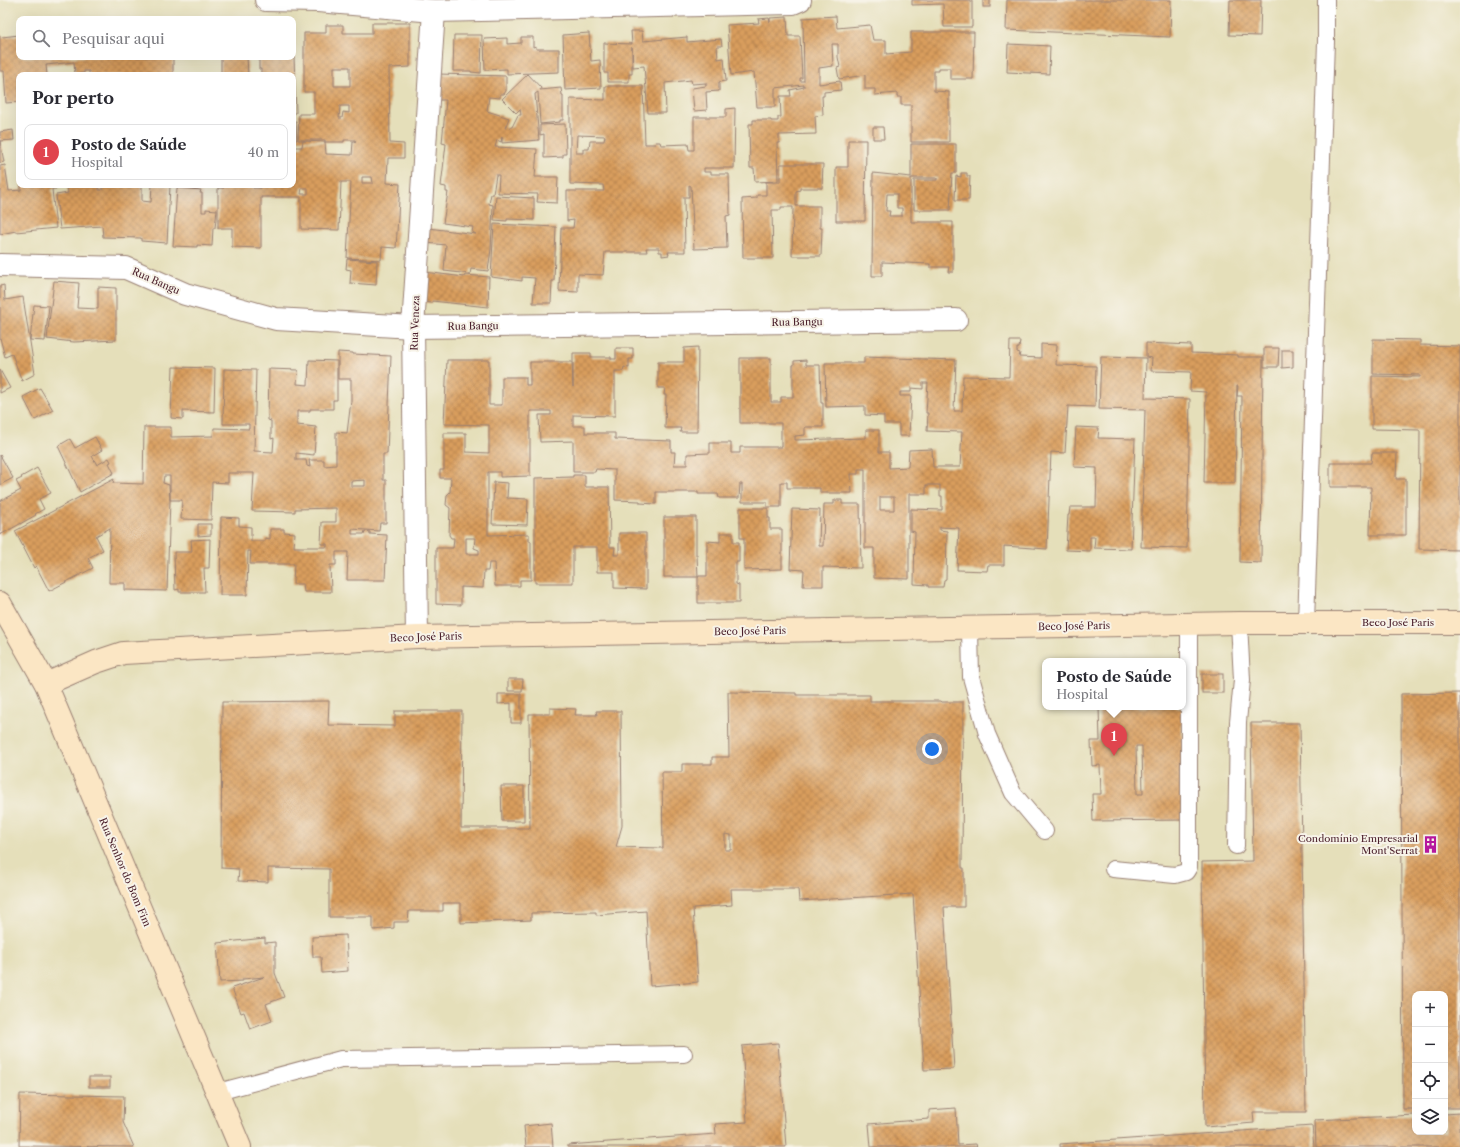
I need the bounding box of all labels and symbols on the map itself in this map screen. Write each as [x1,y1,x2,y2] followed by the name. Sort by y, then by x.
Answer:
[130,265,182,297] street label: Rua Bangu
[408,295,422,351] street label: Rua Veneza
[771,315,823,329] street label: Rua Bangu
[447,319,499,333] street label: Rua Bangu
[1362,616,1434,629] street label: Beco José Paris
[1038,619,1110,633] street label: Beco José Paris
[714,624,786,638] street label: Beco José Paris
[390,629,462,645] street label: Beco José Paris
[1101,723,1127,756] pin: 1
[922,739,942,759] your location
[96,816,154,929] street label: Rua Senhor do Bom Fim
[1298,832,1418,857] place label: Condomínio Empresarial Mont'Serrat
[1421,834,1441,854] building icon: Condomínio Empresarial Mont'Serrat

